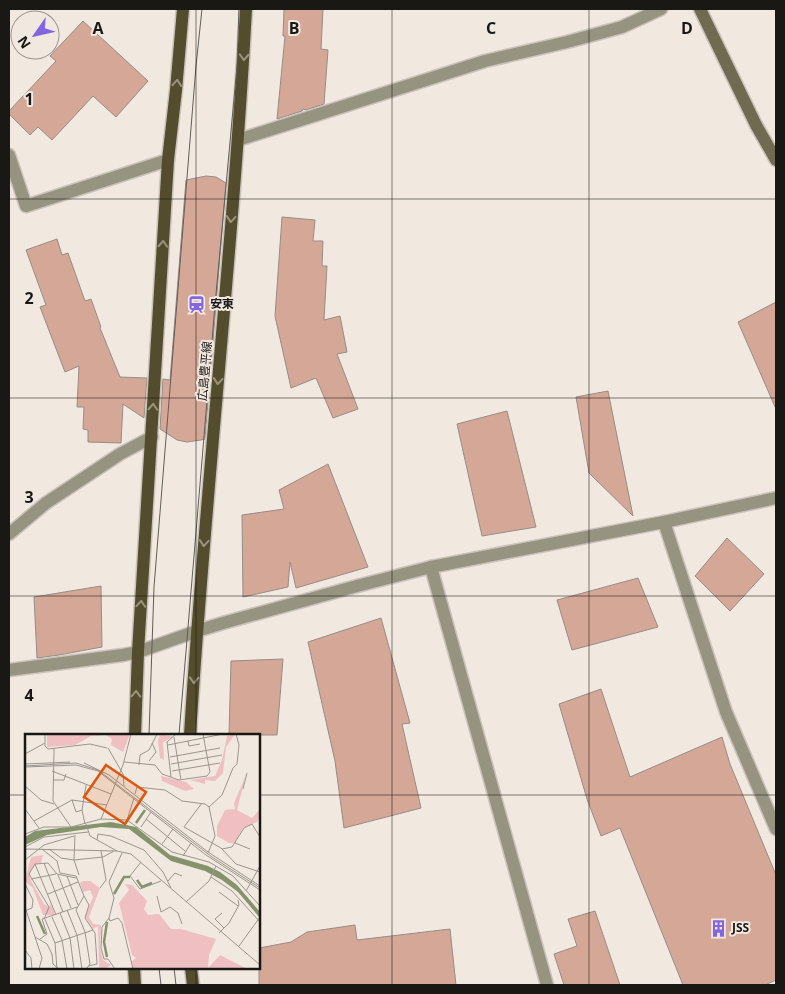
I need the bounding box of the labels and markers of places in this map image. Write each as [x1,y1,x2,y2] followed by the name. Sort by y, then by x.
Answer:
[186,294,206,314] station icon: 安東
[210,295,234,312] place label: 安東
[708,918,728,938] building icon: JSS
[731,919,750,936] place label: JSS

